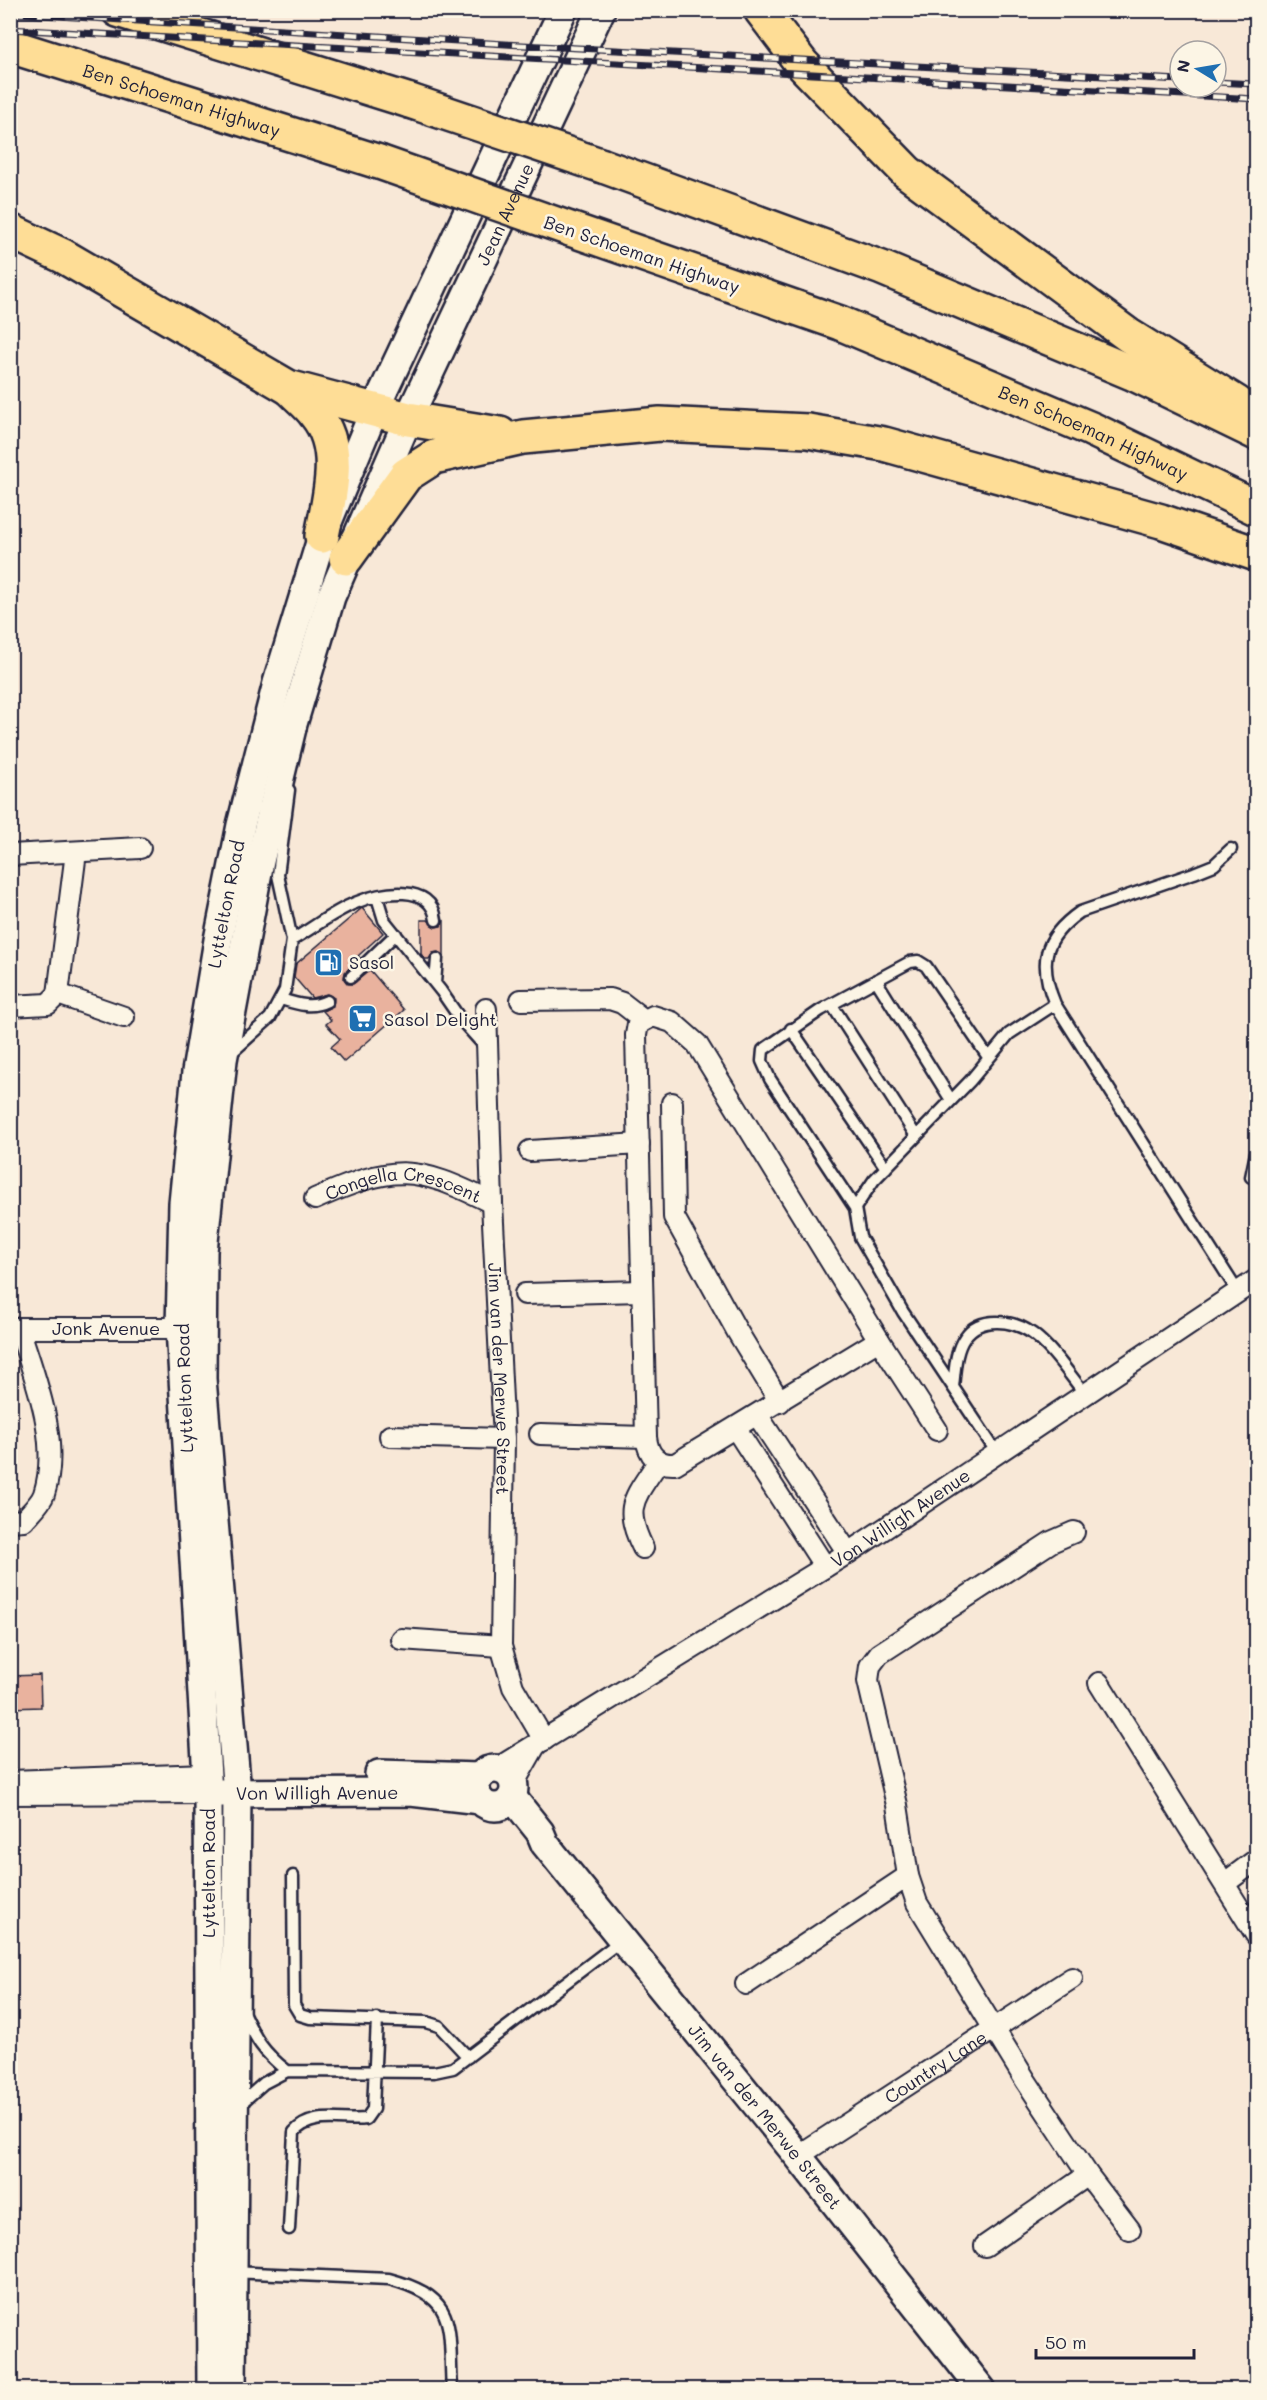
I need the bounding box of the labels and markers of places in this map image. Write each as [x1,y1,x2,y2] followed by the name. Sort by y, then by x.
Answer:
[312,946,344,978] fuel station icon: Sasol
[349,950,394,974] place label: Sasol
[347,1003,379,1035] supermarket icon: Sasol Delight
[384,1007,497,1031] place label: Sasol Delight

